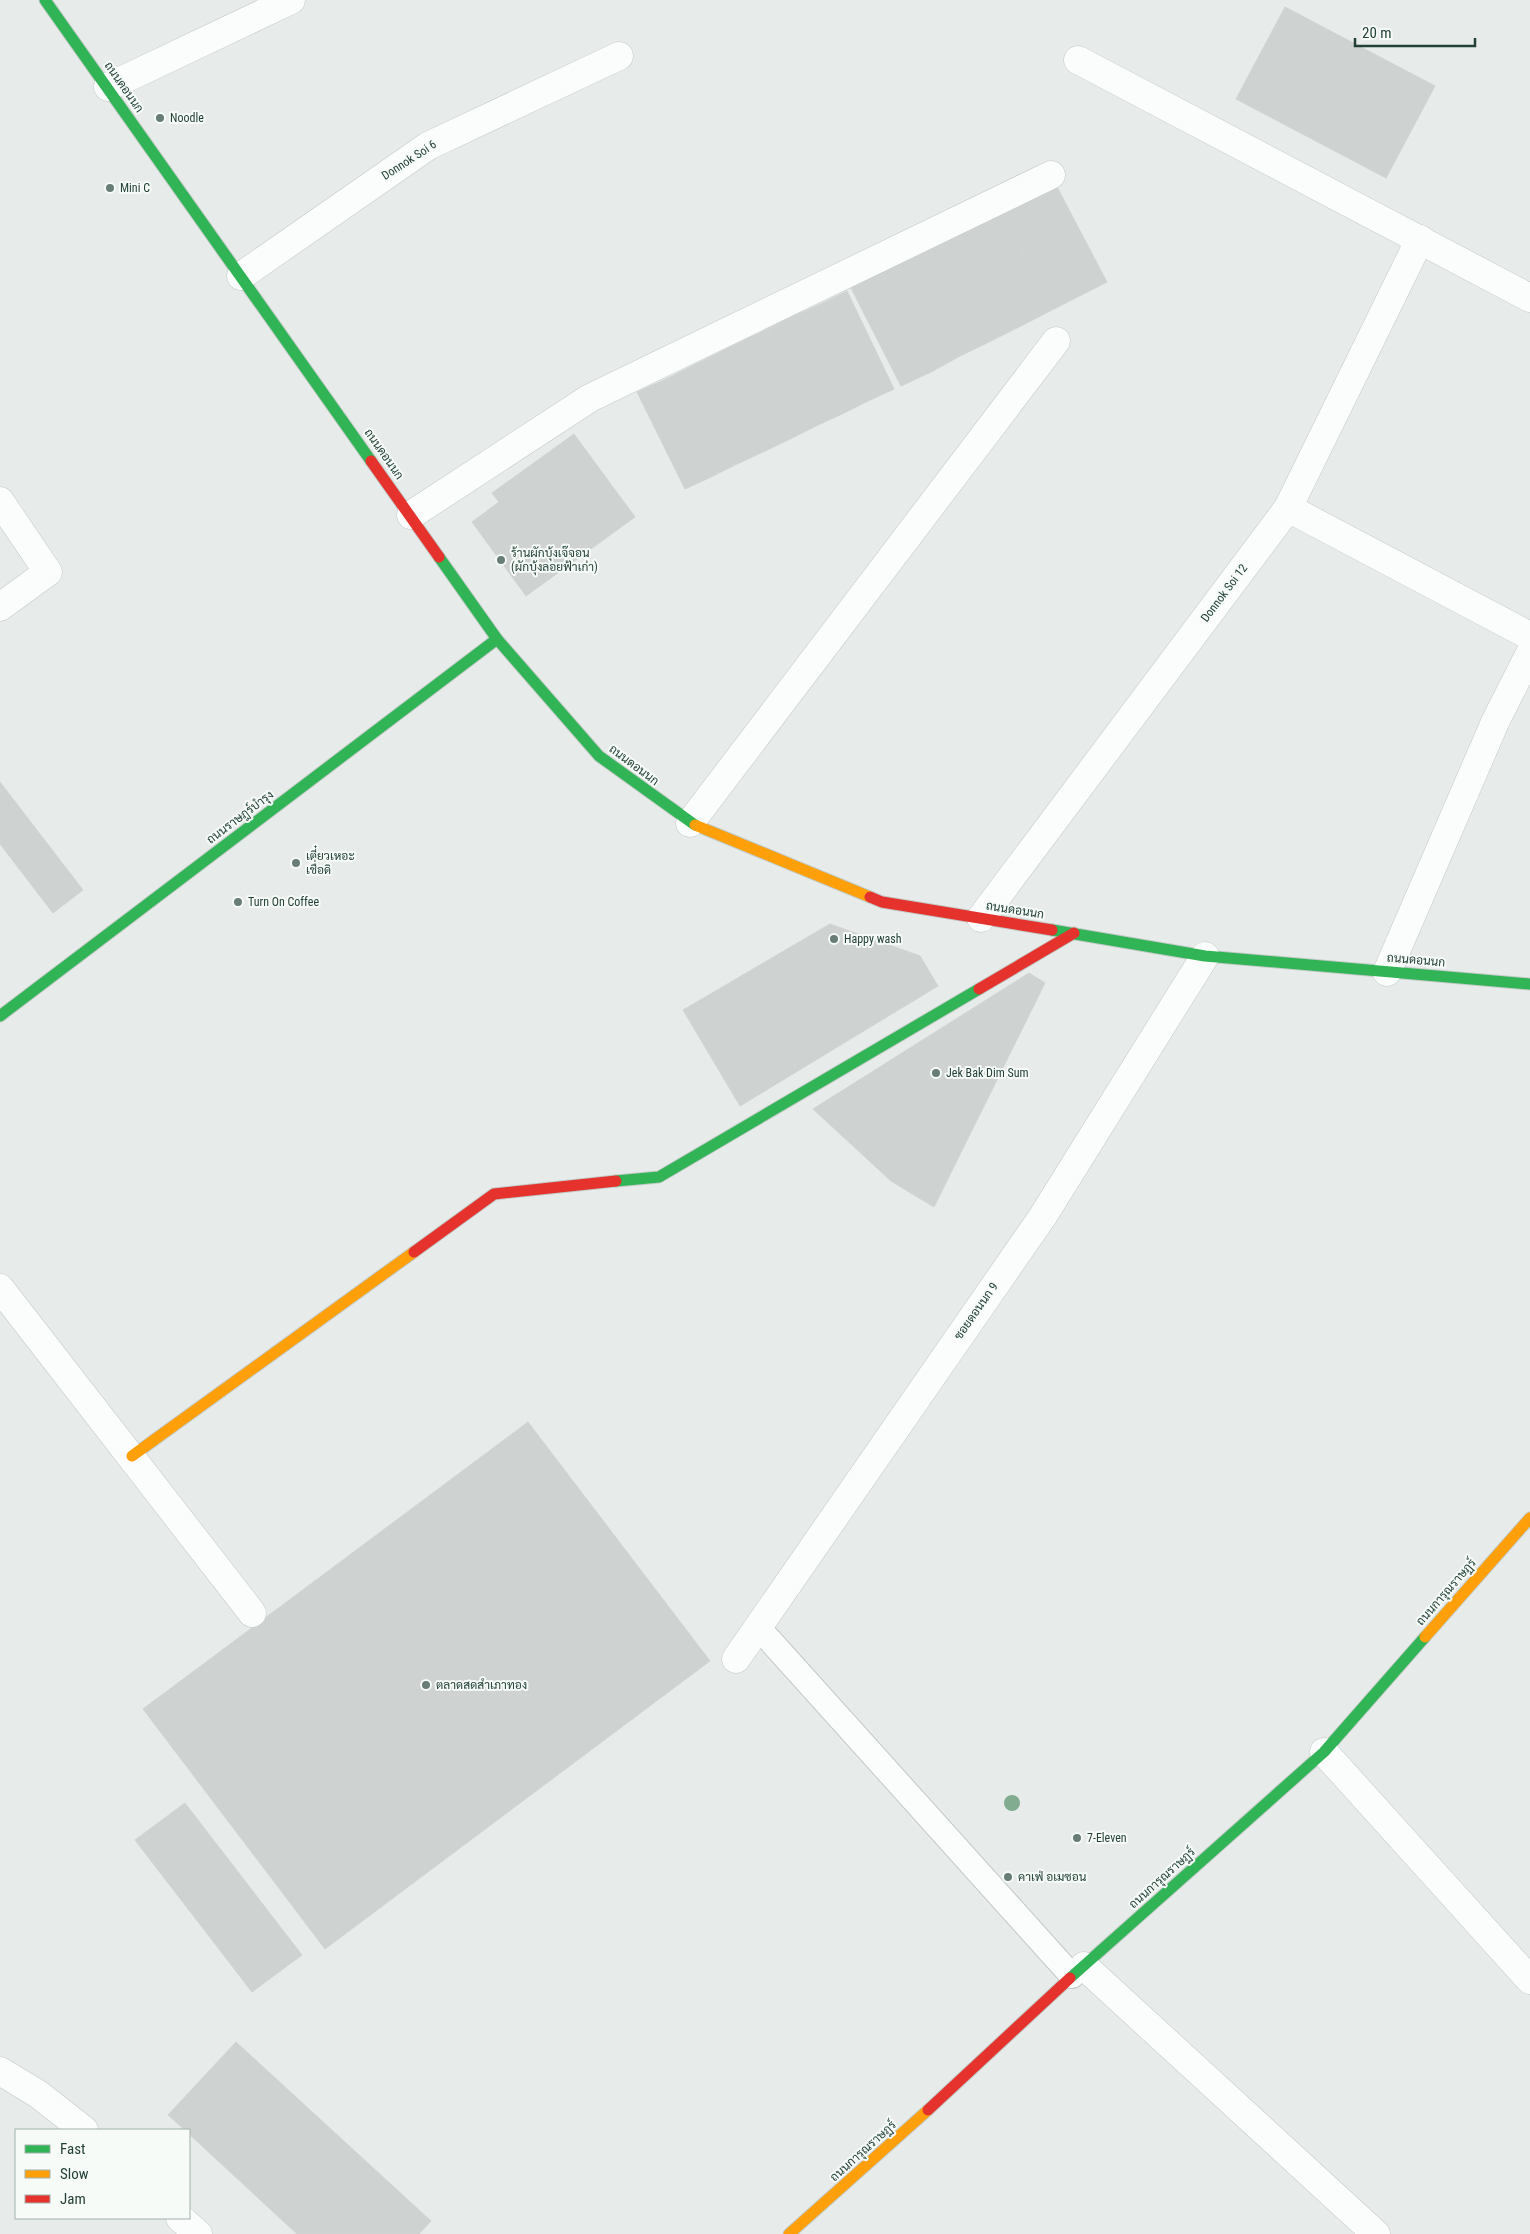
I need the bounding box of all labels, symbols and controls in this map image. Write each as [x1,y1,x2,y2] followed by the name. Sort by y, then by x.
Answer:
[1355,15,1475,47] scale bar
[1362,24,1392,42] text: 20 m
[101,59,147,115] street label: ถนนดอนนก
[170,111,204,125] place label: Noodle
[154,112,166,124] marker: Noodle
[379,137,439,183] street label: Donnok Soi 6
[120,181,150,195] place label: Mini C
[104,182,116,194] marker: Mini C
[361,426,407,482] street label: ถนนดอนนก
[511,545,598,576] place label: ร้านผักบุ้งเจ๊จอน (ผักบุ้งลอยฟ้าเก่า)
[495,554,507,566] marker: ร้านผักบุ้งเจ๊จอน (ผักบุ้งลอยฟ้าเก่า)
[1198,561,1250,624] street label: Donnok Soi 12
[606,742,662,788] street label: ถนนดอนนก
[203,787,277,848] street label: ถนนราษฎร์บำรุง
[306,845,355,877] place label: เตี๋ยวเหอะ เชื่อดิ
[290,857,302,869] marker: เตี๋ยวเหอะ เชื่อดิ
[248,895,319,909] place label: Turn On Coffee
[232,896,244,908] marker: Turn On Coffee
[985,899,1045,922] street label: ถนนดอนนก
[844,932,902,946] place label: Happy wash
[828,933,840,945] marker: Happy wash
[1386,950,1446,970] street label: ถนนดอนนก
[946,1066,1029,1080] place label: Jek Bak Dim Sum
[930,1067,942,1079] marker: Jek Bak Dim Sum
[951,1280,1001,1342] street label: ซอยดอนนก 9
[1413,1555,1480,1629] street label: ถนนการุณราษฏร์
[436,1678,527,1692] place label: ตลาดสดสำเภาทอง
[420,1679,432,1691] marker: ตลาดสดสำเภาทอง
[1087,1831,1127,1845] place label: 7-Eleven
[1071,1832,1083,1844] marker: 7-Eleven
[1126,1844,1199,1913] street label: ถนนการุณราษฏร์
[1018,1870,1087,1884] place label: คาเฟ่ อเมซอน
[1002,1871,1014,1883] marker: คาเฟ่ อเมซอน
[827,2117,900,2186] street label: ถนนการุณราษฏร์
[15,2129,190,2219] legend
[60,2140,85,2158] text: Fast
[60,2165,89,2183] text: Slow
[60,2190,86,2208] text: Jam

